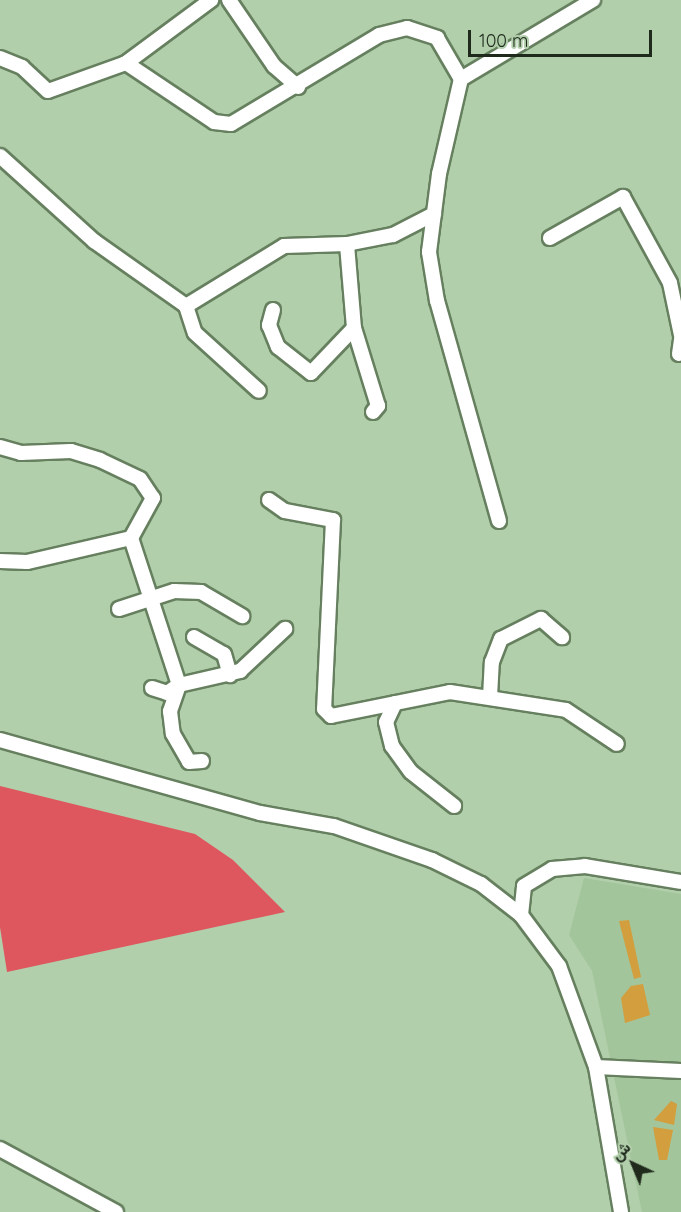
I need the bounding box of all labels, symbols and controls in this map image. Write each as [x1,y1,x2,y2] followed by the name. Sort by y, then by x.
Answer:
[471,18,656,56] scale bar
[479,29,528,52] text: 100 m
[603,1134,663,1194] north arrow
[607,1137,634,1165] text: ش

